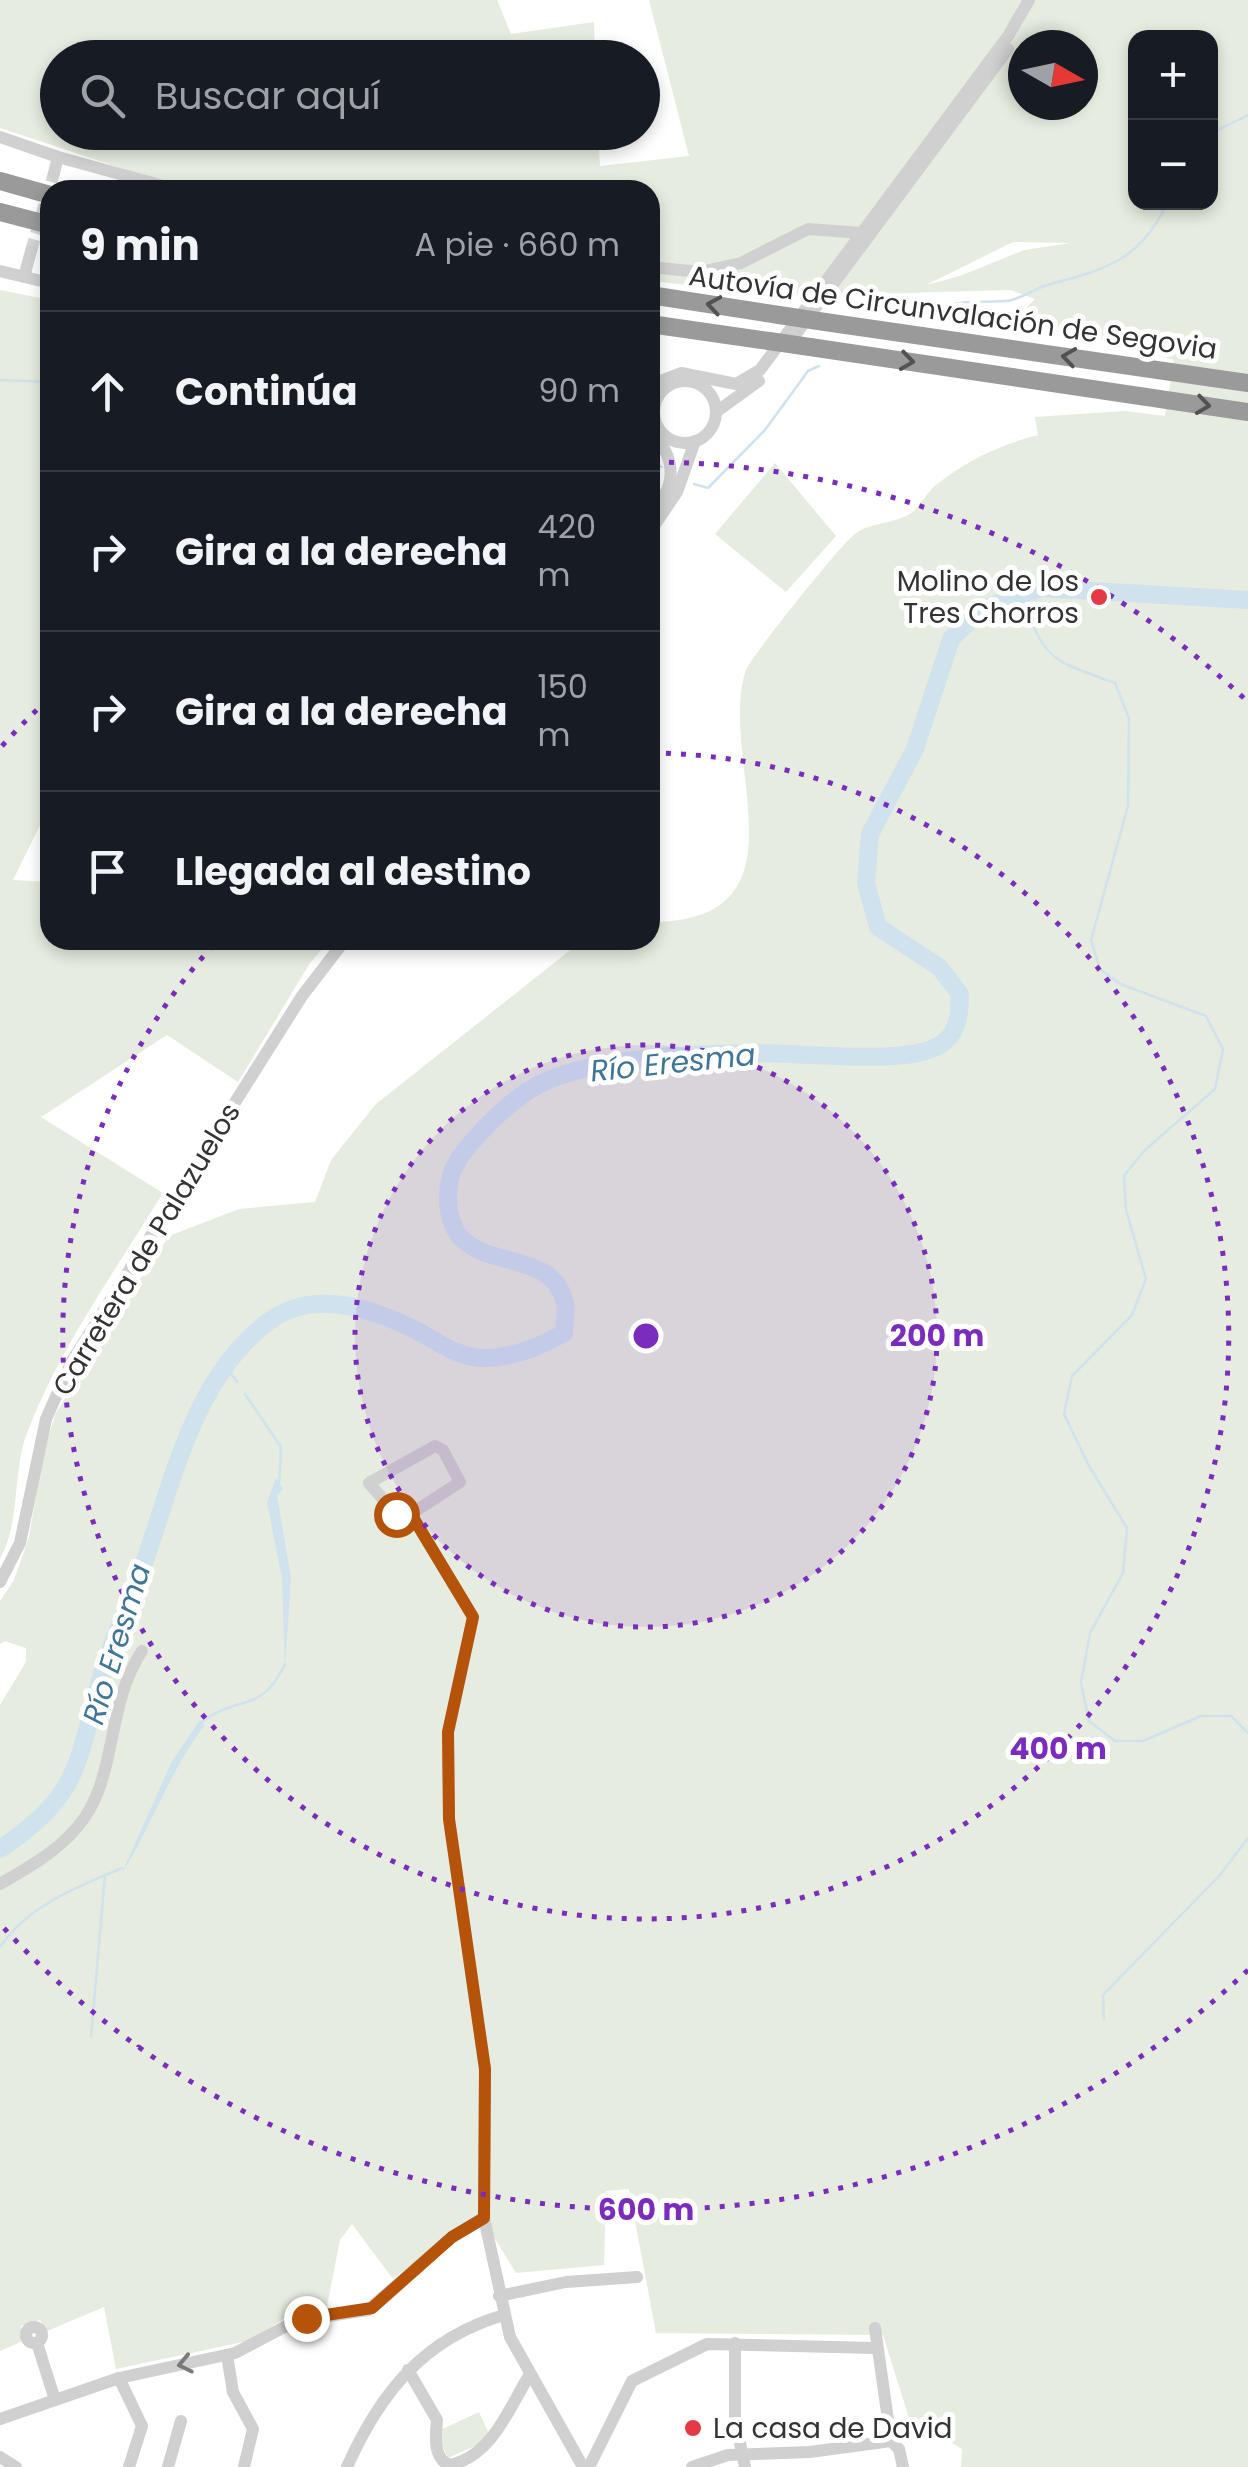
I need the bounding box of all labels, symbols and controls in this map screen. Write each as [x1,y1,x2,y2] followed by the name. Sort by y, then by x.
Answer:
[1008,30,1098,120] north arrow
[1128,30,1218,210] map controls
[1128,30,1218,120] button: +
[40,40,660,150] search box
[75,68,130,123] icon: search
[155,69,381,122] text: Buscar aquí
[1128,120,1218,210] button: −
[80,216,200,275] text: 9 min
[414,222,620,267] text: A pie · 660 m
[686,256,1220,369] street label: Autovía de Circunvalación de Segovia
[706,296,723,317] one-way arrow
[1061,348,1077,369] one-way arrow
[899,350,915,371] one-way arrow
[80,364,135,419] icon: ahead
[175,365,357,418] text: Continúa
[538,368,620,413] text: 90 m
[1195,394,1212,415] one-way arrow
[538,504,596,597] text: 420 m
[80,524,135,579] icon: right
[175,525,508,578] text: Gira a la derecha
[897,562,1079,633] place label: Molino de los Tres Chorros
[1088,586,1110,608] marker: Molino de los Tres Chorros
[538,664,588,757] text: 150 m
[80,684,135,739] icon: right
[175,685,508,738] text: Gira a la derecha
[80,844,135,899] icon: arrive
[175,845,531,898] text: Llegada al destino
[588,1032,758,1093] water label: Río Eresma
[43,1095,250,1403] street label: Carretera de Palazuelos
[890,1314,984,1357] text: 200 m
[628,1318,664,1354] centre of rings
[374,1492,420,1538] route start
[72,1558,161,1729] water label: Río Eresma
[1009,1727,1107,1770] text: 400 m
[598,2188,694,2231] text: 600 m
[284,2296,330,2342] route end
[177,2352,194,2373] one-way arrow
[713,2409,952,2448] place label: La casa de David
[682,2417,704,2439] marker: La casa de David

